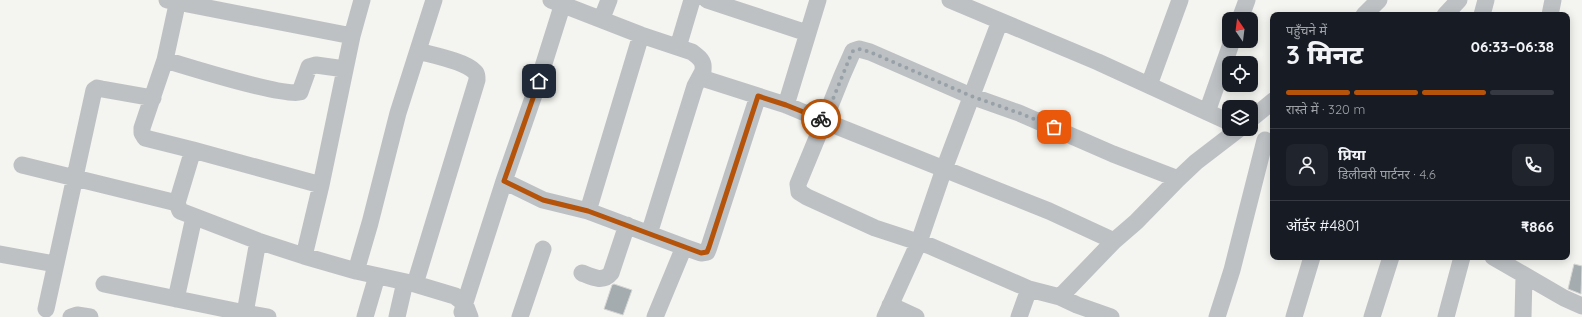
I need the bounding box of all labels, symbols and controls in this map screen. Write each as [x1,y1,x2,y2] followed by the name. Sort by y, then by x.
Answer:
[1222,12,1258,48] north arrow
[1222,12,1258,136] map controls
[1286,22,1327,38] text: पहुँचने में
[1471,37,1554,56] text: 06:33–06:38
[1286,38,1363,71] text: 3 मिनट
[1222,56,1258,92] button: locate
[522,64,556,98] pin
[528,70,550,92] icon: home
[801,99,841,139] courier
[1222,100,1258,136] button: layers
[1286,101,1365,117] text: रास्ते में · 320 m
[810,108,832,130] icon: bike
[1037,110,1071,144] pin
[1043,116,1065,138] icon: bag
[1286,144,1328,186] button: person
[1512,144,1554,186] button: phone
[1338,145,1366,164] text: प्रिया
[1338,166,1436,182] text: डिलीवरी पार्टनर · 4.6
[1286,216,1360,235] text: ऑर्डर #4801
[1521,217,1554,236] text: ₹866

